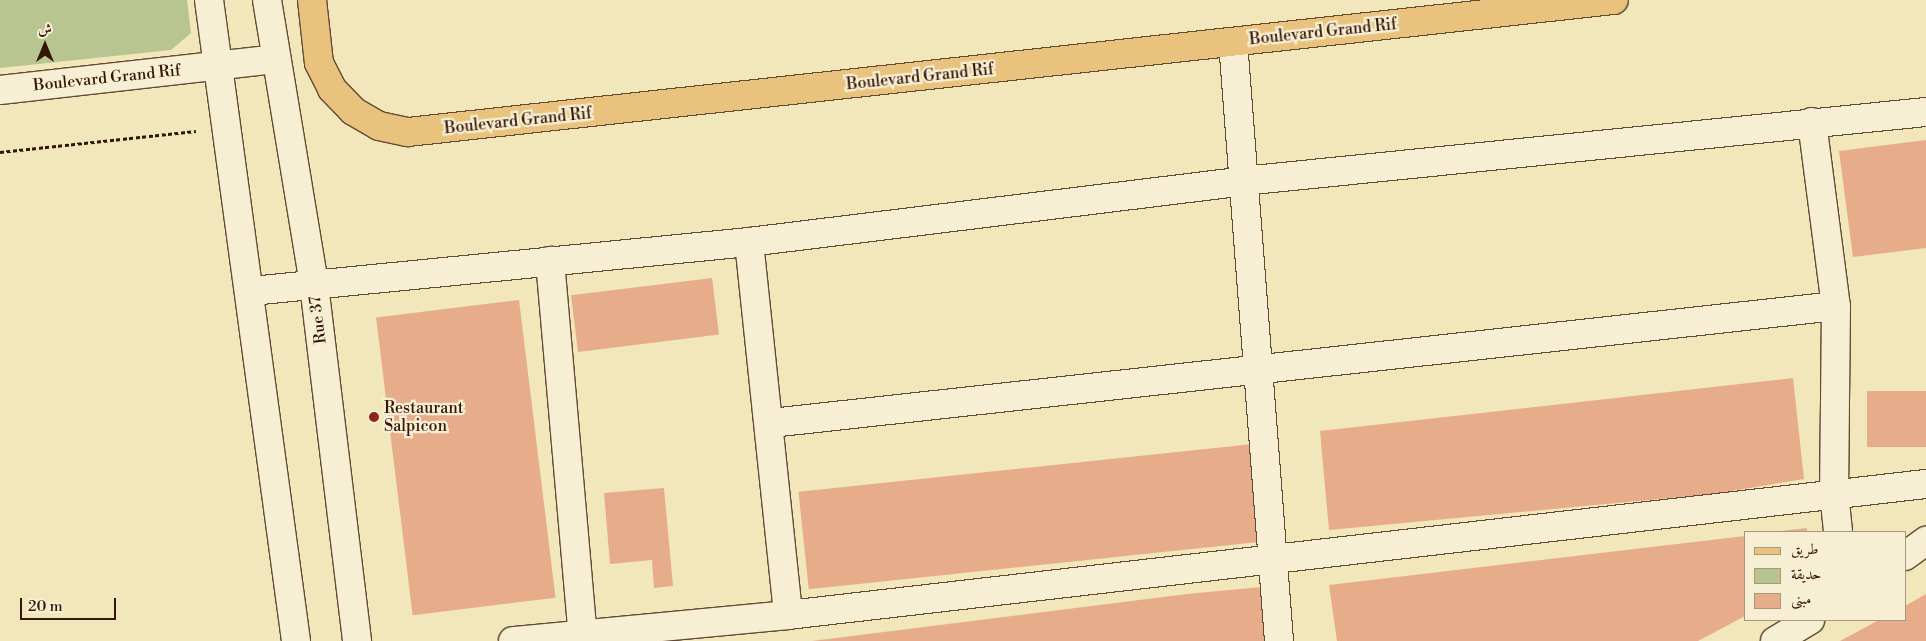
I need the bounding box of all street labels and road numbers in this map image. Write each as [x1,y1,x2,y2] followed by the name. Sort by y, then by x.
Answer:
[1248,15,1398,49] street label: Boulevard Grand Rif
[845,60,995,94] street label: Boulevard Grand Rif
[32,61,182,95] street label: Boulevard Grand Rif
[443,104,593,138] street label: Boulevard Grand Rif
[306,295,330,345] street label: Rue 37

